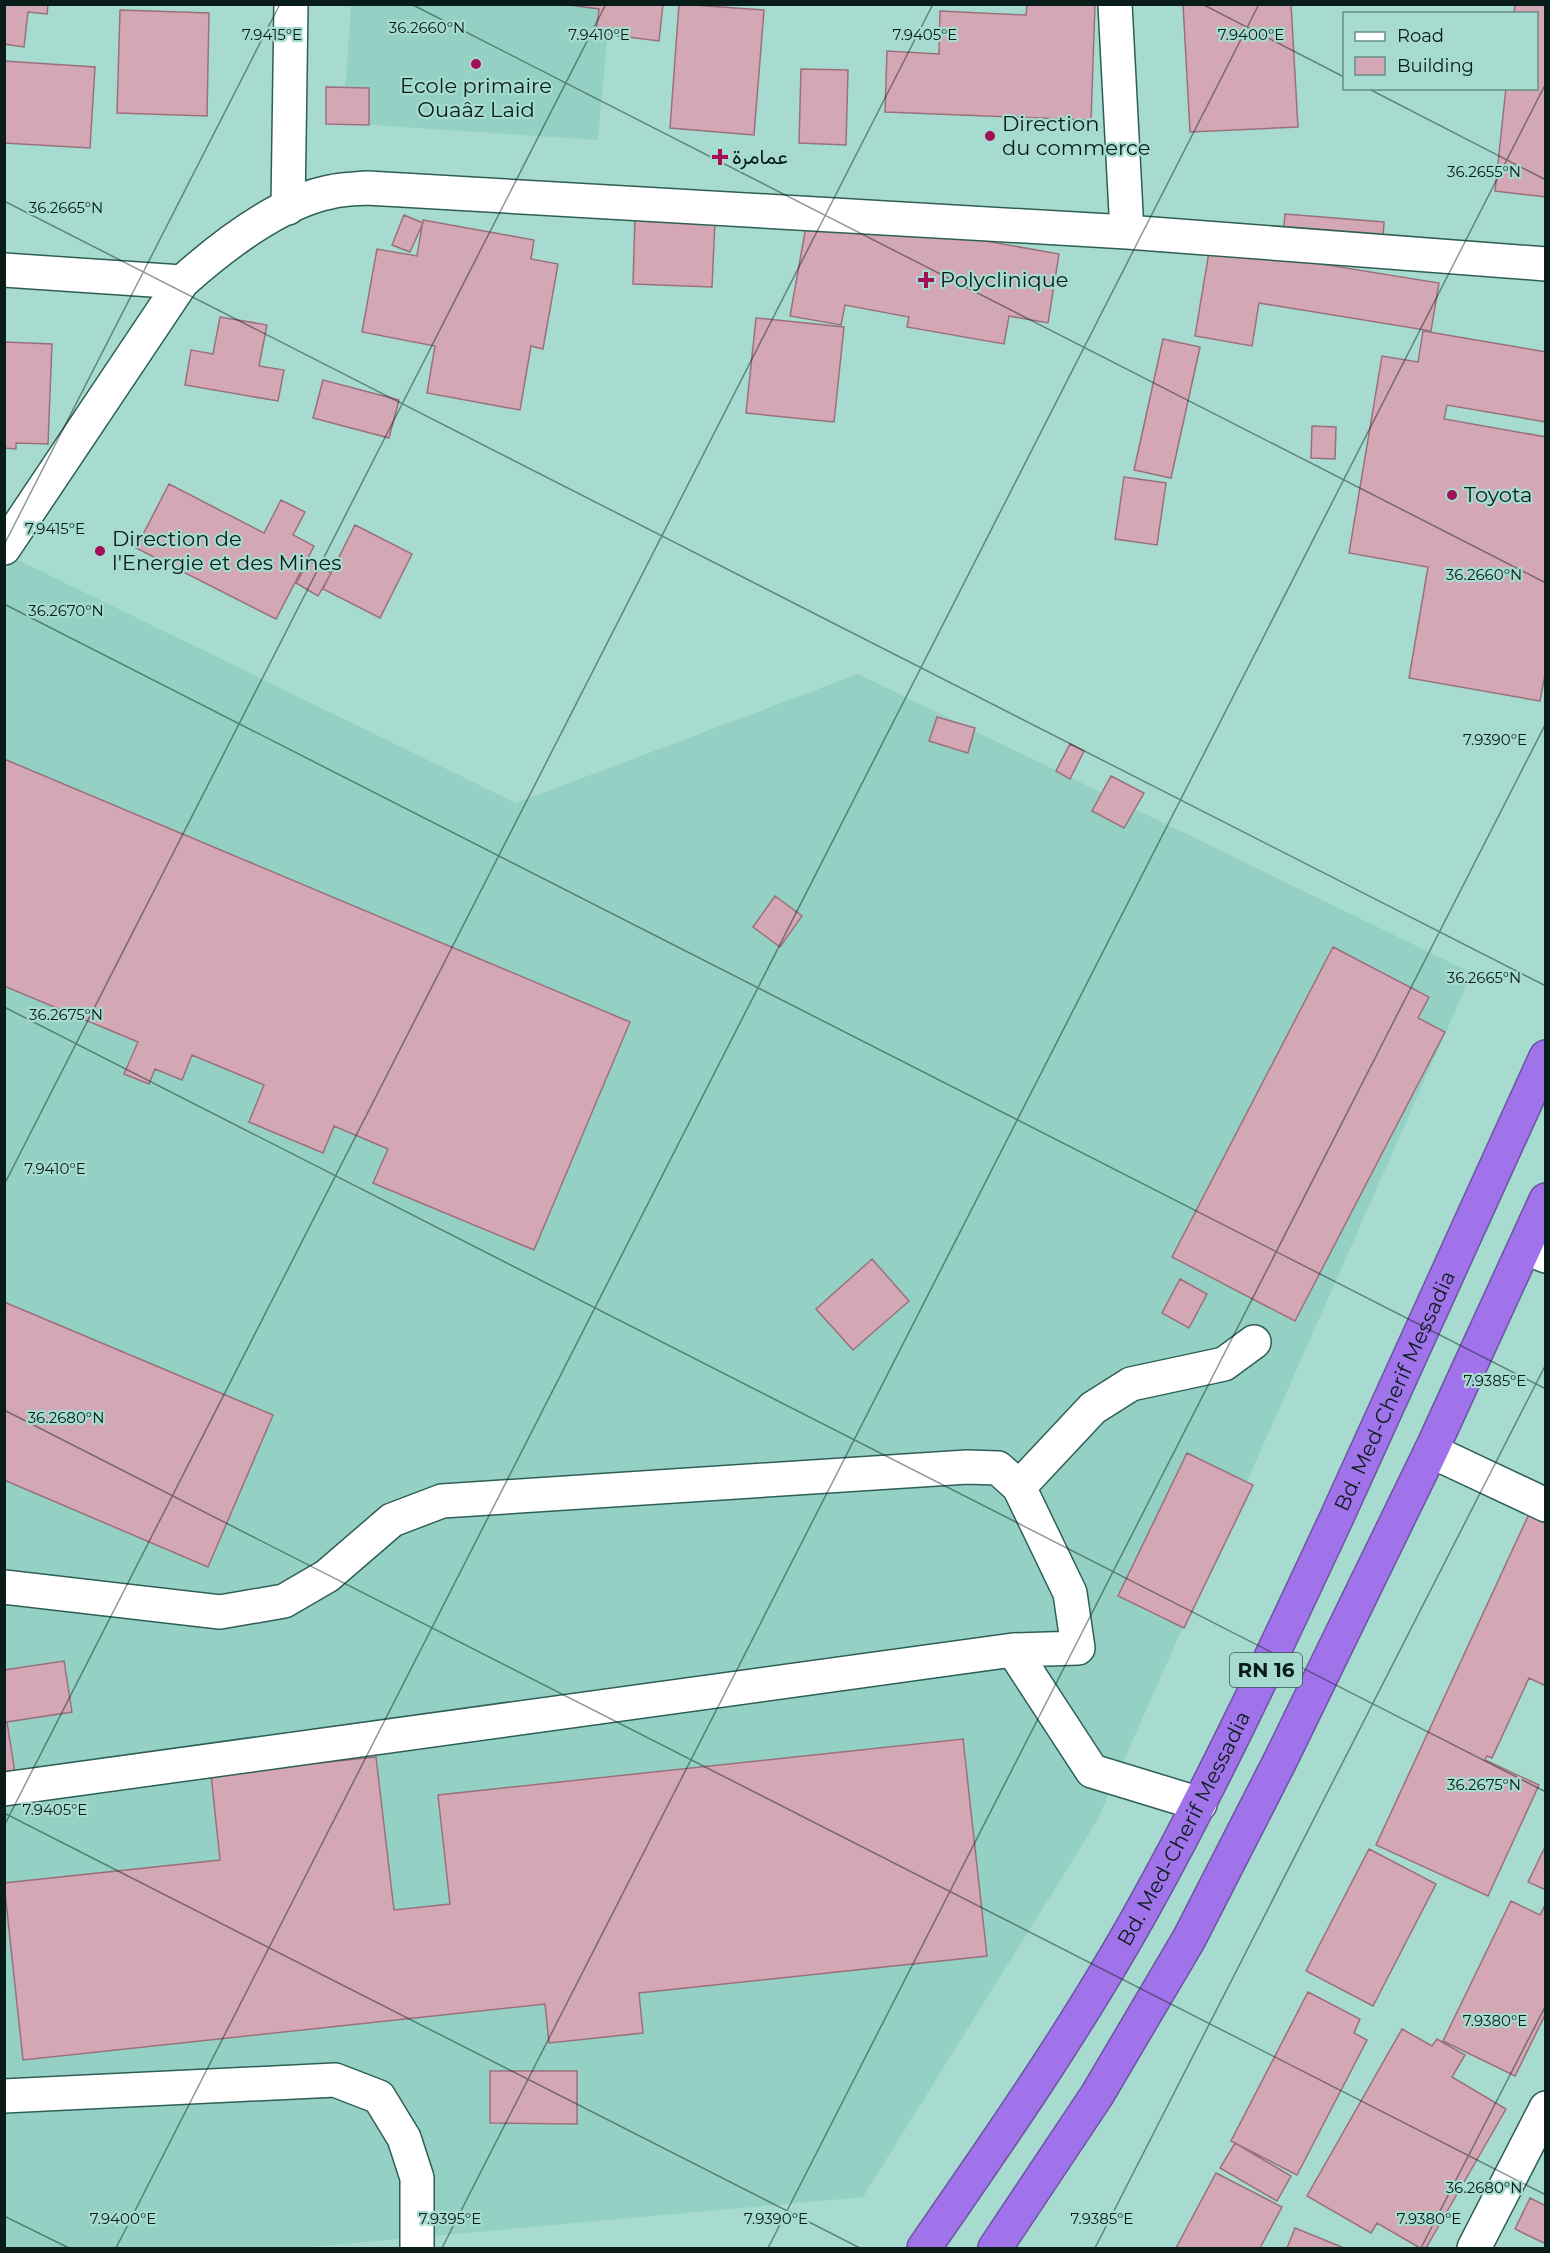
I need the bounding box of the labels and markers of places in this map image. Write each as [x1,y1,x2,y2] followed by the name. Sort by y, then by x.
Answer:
[469,57,483,71] marker: Ecole primaire Ouaâz Laid
[400,73,552,122] place label: Ecole primaire Ouaâz Laid
[1002,111,1150,160] place label: Direction du commerce
[983,129,997,143] marker: Direction du commerce
[732,144,788,170] place label: عمامرة
[713,150,727,164] marker: عمامرة
[940,267,1068,292] place label: Polyclinique
[917,271,935,289] marker: Polyclinique
[1464,482,1533,507] place label: Toyota
[1445,488,1459,502] marker: Toyota
[112,526,341,575] place label: Direction de l'Energie et des Mines
[93,544,107,558] marker: Direction de l'Energie et des Mines

